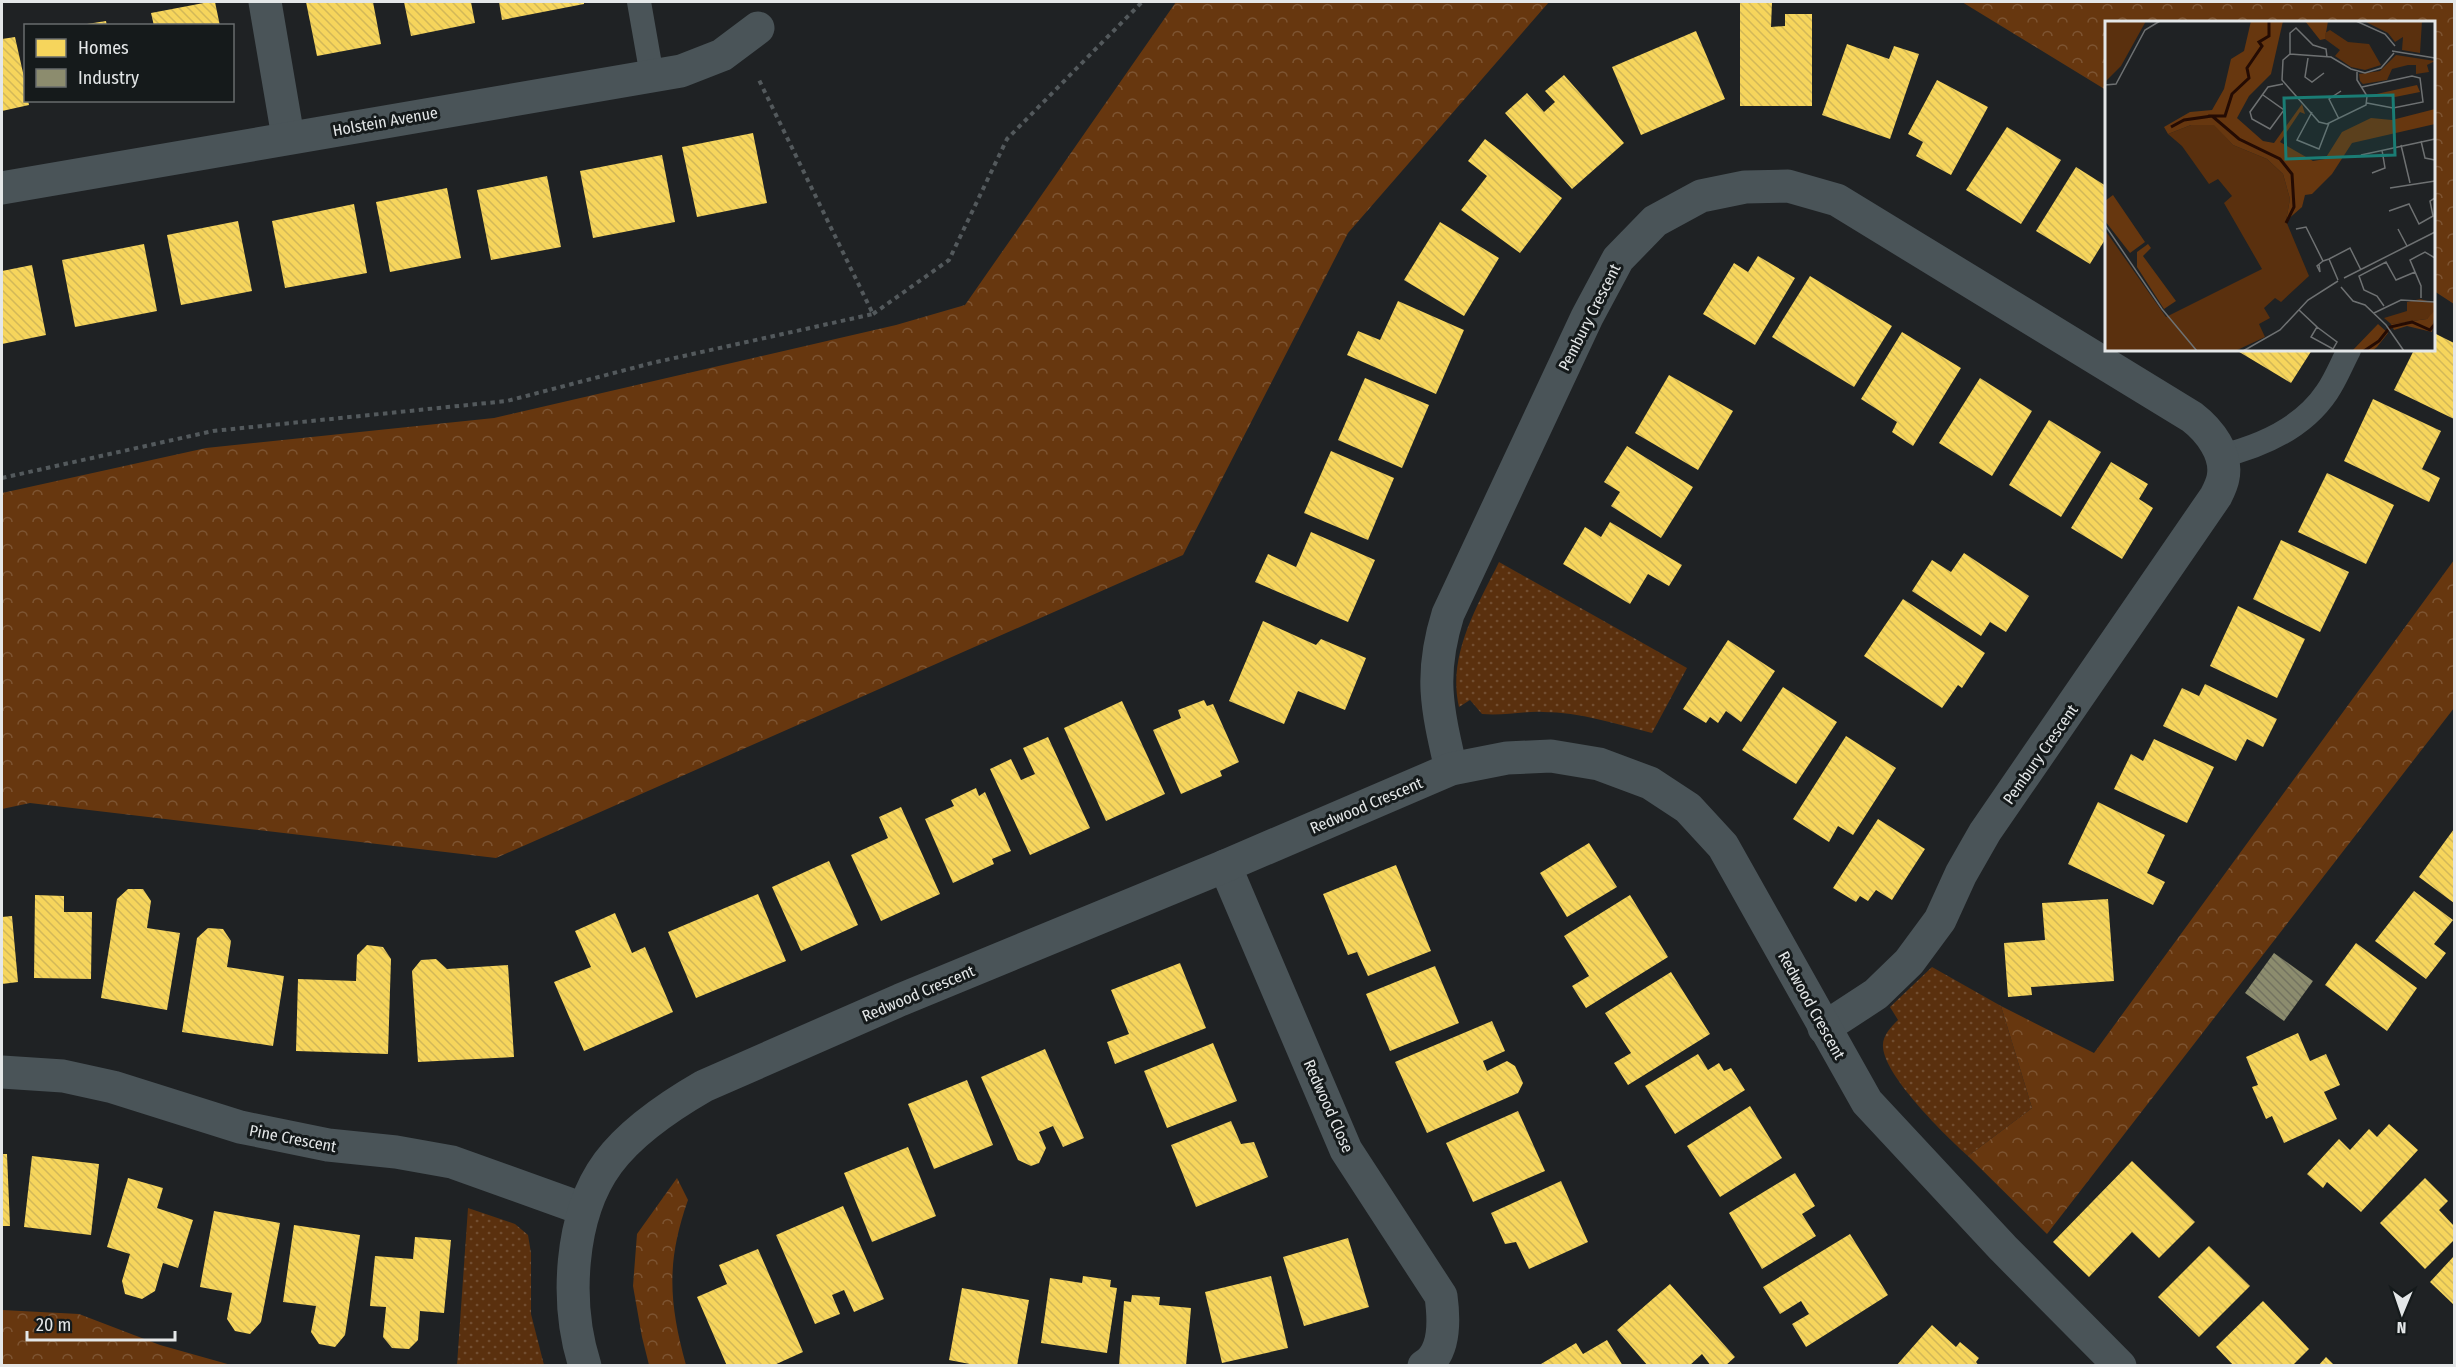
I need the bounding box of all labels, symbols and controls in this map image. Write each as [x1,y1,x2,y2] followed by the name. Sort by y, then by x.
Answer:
[2105,21,2435,351] inset map
[24,24,234,102] legend
[78,37,129,59] text: Homes
[78,67,139,89] text: Industry
[331,103,439,140] street label: Holstein Avenue
[1554,260,1625,374] street label: Pembury Crescent
[1999,700,2082,808] street label: Pembury Crescent
[1307,773,1426,838] street label: Redwood Crescent
[1774,948,1849,1063] street label: Redwood Crescent
[859,961,978,1026] street label: Redwood Crescent
[1300,1057,1358,1156] street label: Redwood Close
[248,1121,339,1156] street label: Pine Crescent
[2372,1283,2432,1343] north arrow
[27,1304,176,1342] scale bar
[36,1314,71,1336] text: 20 m
[2396,1318,2407,1337] text: N

